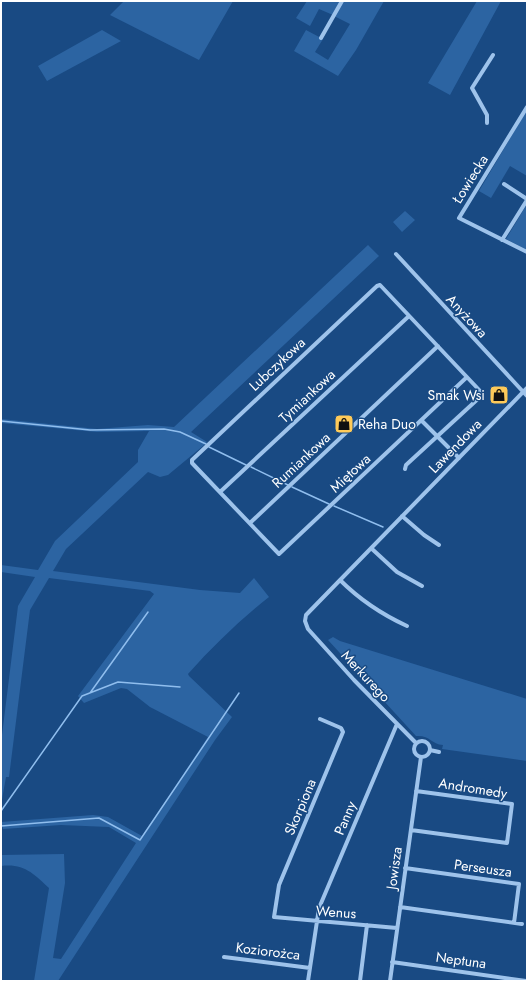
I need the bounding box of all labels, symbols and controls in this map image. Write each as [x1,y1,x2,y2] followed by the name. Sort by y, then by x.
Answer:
[447,151,493,208] street label: Łowiecka
[442,290,492,342] street label: Anyżowa
[244,333,310,395] street label: Lubczykowa
[274,365,340,427] street label: Tymiankowa
[488,384,510,406] shop icon: Smak Wsi
[428,385,485,405] place label: Smak Wsi
[333,413,355,435] shop icon: Reha Duo
[358,414,416,434] place label: Reha Duo
[424,414,486,478] street label: Lawendowa
[267,428,335,492] street label: Rumiankowa
[325,449,375,497] street label: Miętowa
[337,646,395,707] street label: Merkurego
[437,773,510,803] street label: Andromedy
[279,776,321,838] street label: Skorpiona
[329,797,361,838] street label: Panny
[381,845,407,893] street label: Jowisza
[453,854,513,882] street label: Perseusza
[315,901,357,923] street label: Wenus
[235,937,301,965] street label: Koziorożca
[434,947,488,973] street label: Neptuna

